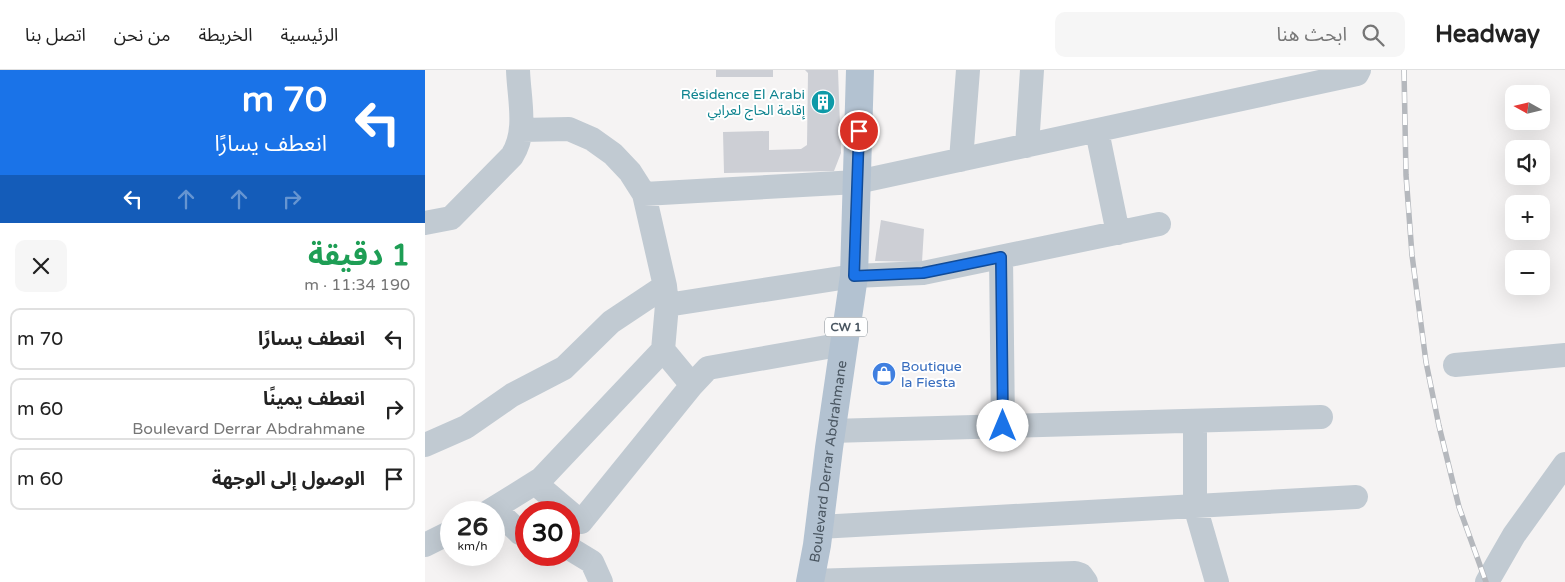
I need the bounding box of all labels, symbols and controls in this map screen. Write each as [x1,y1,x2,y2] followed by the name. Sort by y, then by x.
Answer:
[1055,12,1405,57] search box
[1435,20,1540,49] text: Headway
[1359,21,1387,49] icon: search
[25,24,86,46] text: اتصل بنا
[114,24,171,46] text: من نحن
[199,24,252,46] text: الخريطة
[280,24,338,46] text: الرئيسية
[1277,24,1347,46] text: ابحث هنا
[242,79,327,121] text: 70 m
[1505,85,1550,130] north arrow
[1505,85,1550,295] map controls
[681,86,806,121] place label: Résidence El Arabi إقامة الحاج لعرابي
[810,89,836,115] building icon: Résidence El Arabi إقامة الحاج لعرابي
[345,90,410,155] icon: left
[838,110,880,152] pin
[845,117,873,145] icon: arrive
[214,131,327,157] text: انعطف يسارًا
[1505,140,1550,185] button: sound
[119,185,147,213] icon: left
[172,185,200,213] icon: ahead
[225,185,253,213] icon: ahead
[278,185,306,213] icon: right
[1505,195,1550,240] button: +
[308,237,410,274] text: 1 دقيقة
[15,240,67,292] button: close
[1505,250,1550,295] button: −
[304,275,410,295] text: 190 m · 11:34
[825,318,867,336] road number: CW 1
[380,325,408,353] icon: left
[17,328,63,350] text: 70 m
[258,328,365,350] text: انعطف يسارًا
[901,358,962,391] place label: Boutique la Fiesta
[806,359,851,564] street label: Boulevard Derrar Abdrahmane
[871,361,897,387] shop icon: Boutique la Fiesta
[263,388,365,410] text: انعطف يمينًا
[380,395,408,423] icon: right
[17,398,63,420] text: 60 m
[976,399,1028,451] position arrow
[132,419,365,439] text: Boulevard Derrar Abdrahmane
[380,465,408,493] icon: arrive
[17,468,63,490] text: 60 m
[212,468,365,490] text: الوصول إلى الوجهة
[515,501,580,566] speed limit sign: 30
[457,512,488,542] text: 26
[457,539,488,553] text: km/h

